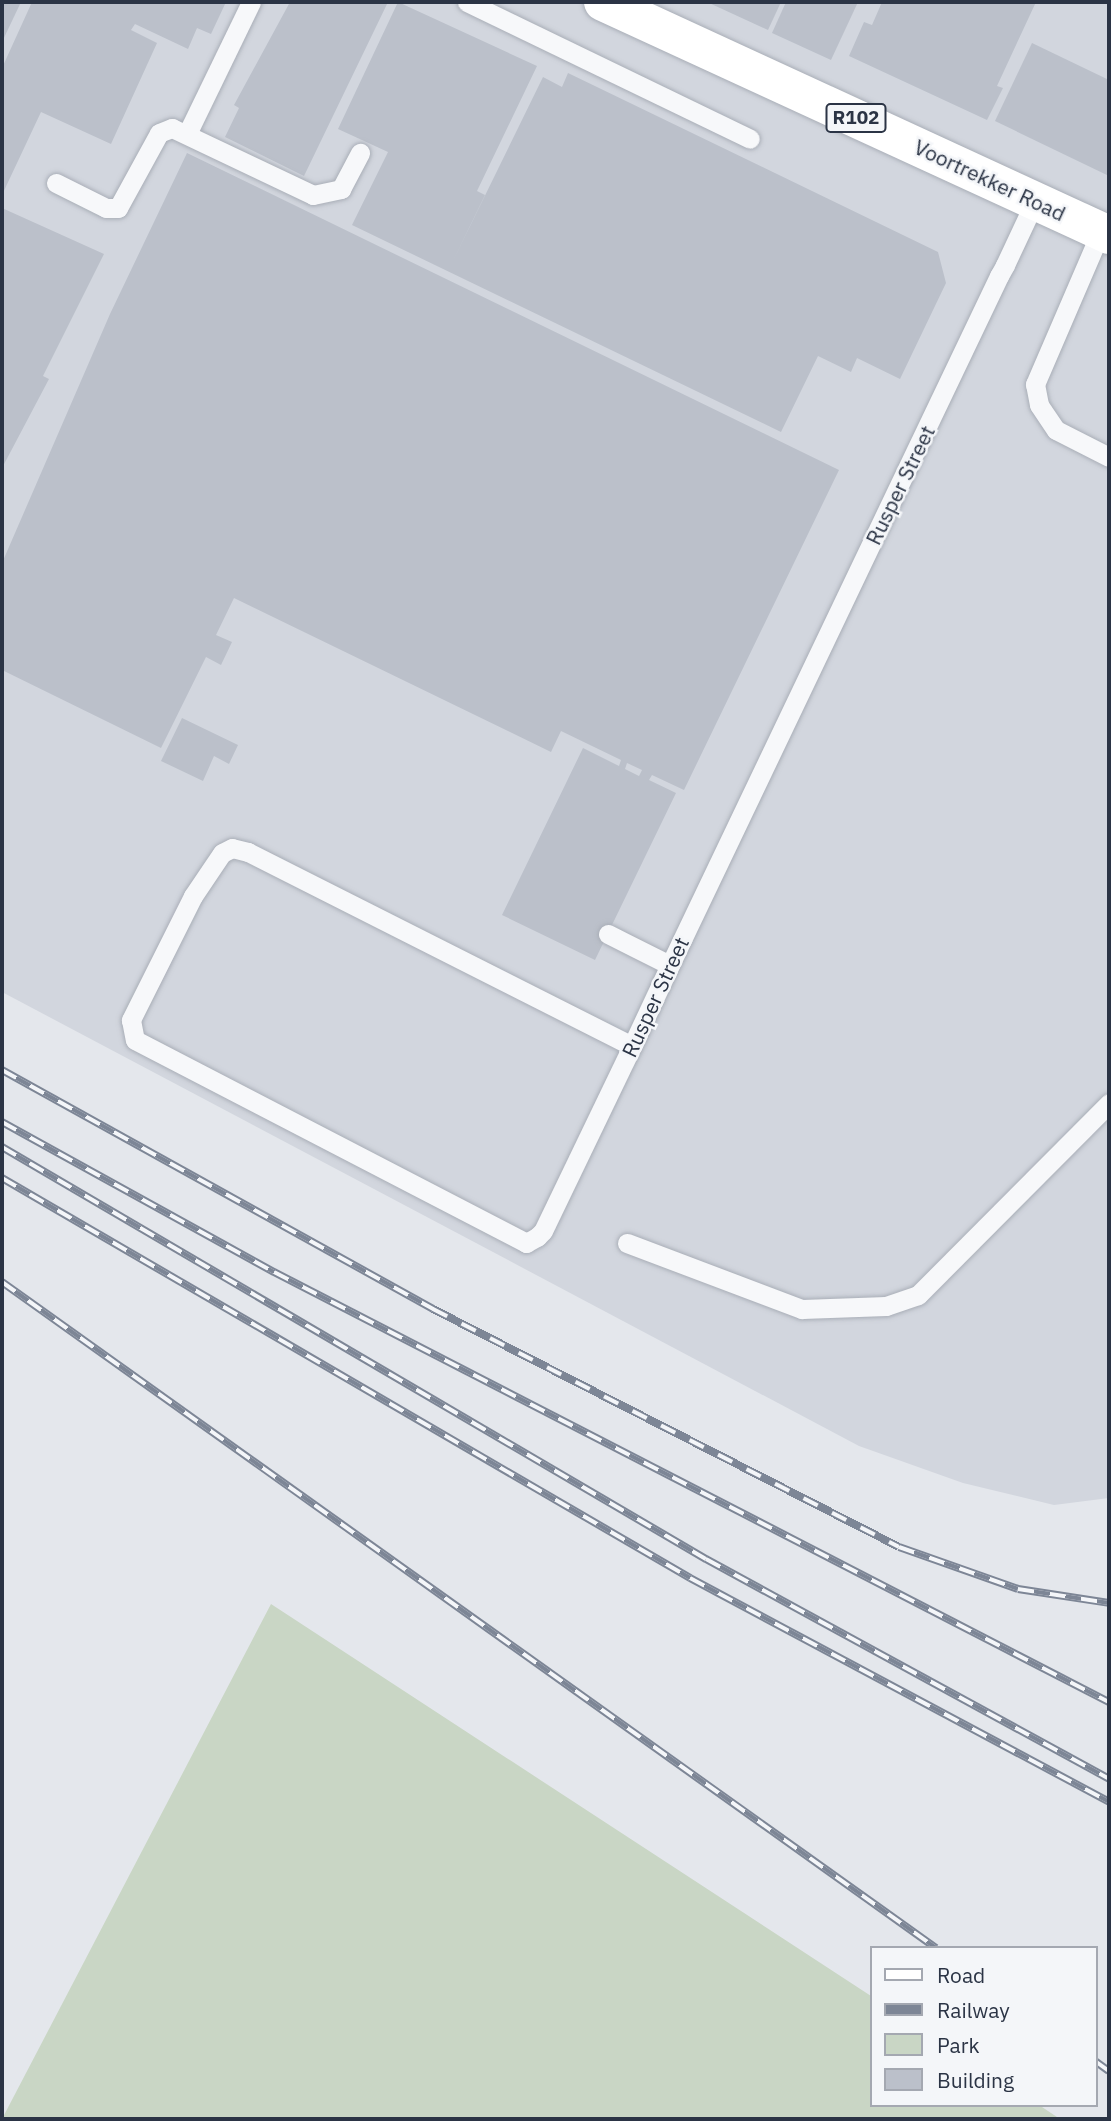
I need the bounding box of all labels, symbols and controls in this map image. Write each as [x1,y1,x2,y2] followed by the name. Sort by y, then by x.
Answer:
[824,102,888,134] road number: R102
[910,134,1070,226] street label: Voortrekker Road
[860,421,940,549] street label: Rusper Street
[616,933,694,1061] street label: Rusper Street
[870,1946,1097,2107] legend
[937,1961,985,1989] text: Road
[937,1996,1010,2024] text: Railway
[937,2031,980,2059] text: Park
[937,2066,1014,2094] text: Building

